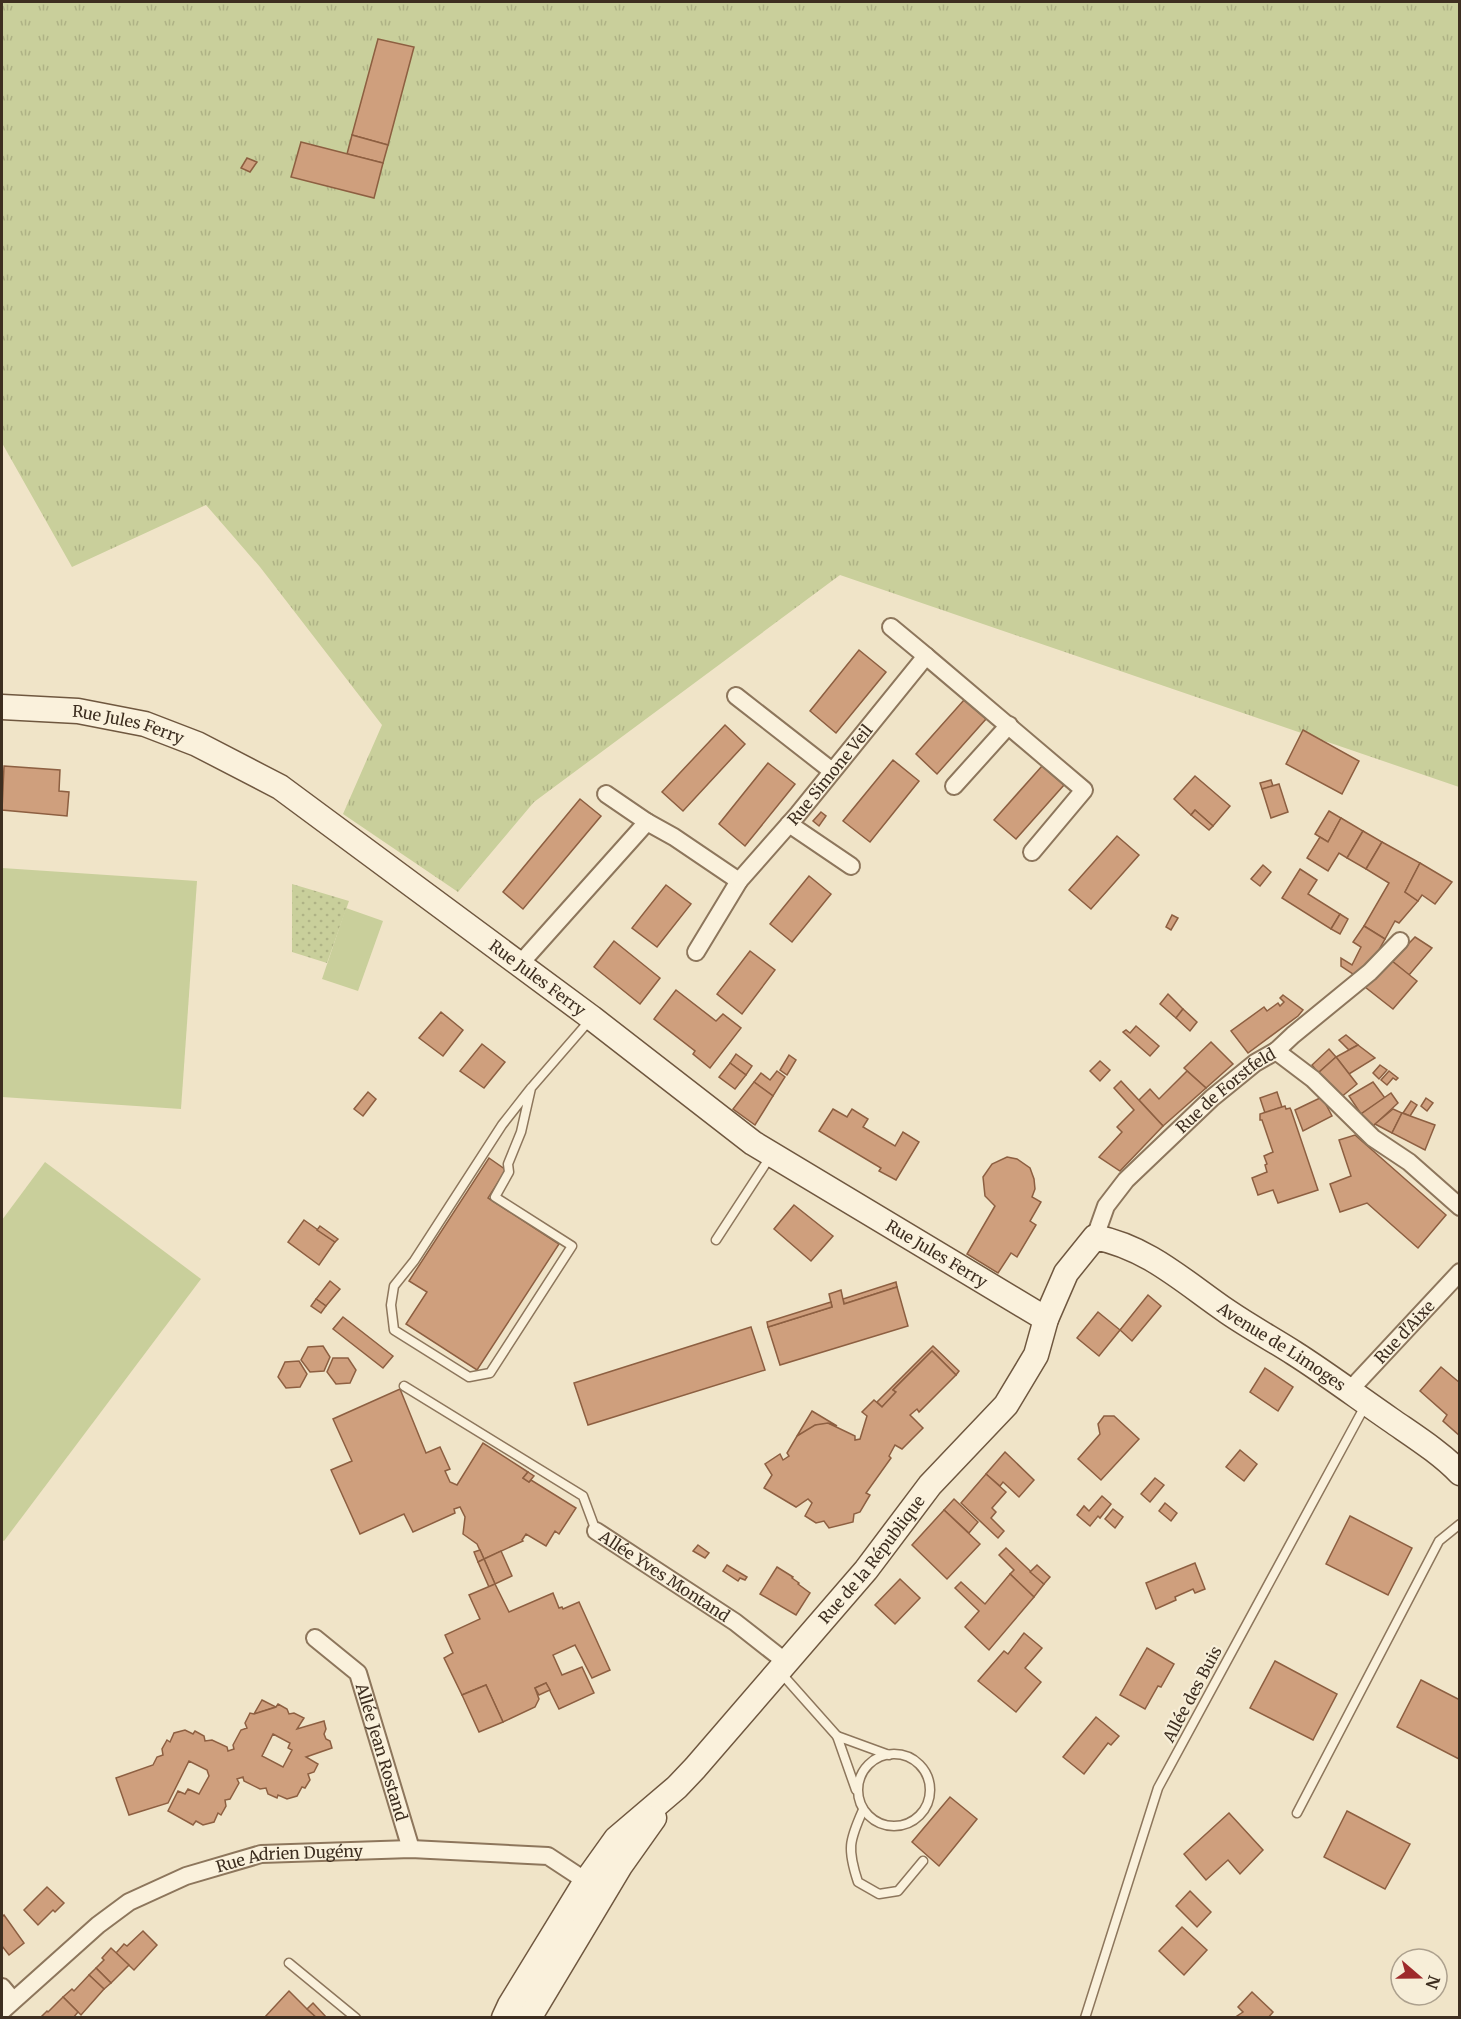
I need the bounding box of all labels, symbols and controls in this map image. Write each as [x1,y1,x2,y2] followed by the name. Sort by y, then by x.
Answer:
[72,701,188,748] street label: Rue Jules Ferry
[783,720,876,829] street label: Rue Simone Veil
[485,935,590,1020] street label: Rue Jules Ferry
[1172,1043,1279,1137] street label: Rue de Forstfeld
[882,1215,992,1292] street label: Rue Jules Ferry
[1370,1296,1439,1368] street label: Rue d'Aixe
[1213,1297,1350,1395] street label: Avenue de Limoges
[814,1491,929,1628] street label: Rue de la République
[595,1525,734,1626] street label: Allée Yves Montand
[1158,1642,1226,1746] street label: Allée des Buis
[351,1680,412,1823] street label: Allée Jean Rostand
[214,1841,364,1877] street label: Rue Adrien Dugény
[1389,1947,1449,2007] north arrow
[1421,1973,1445,1992] text: N

